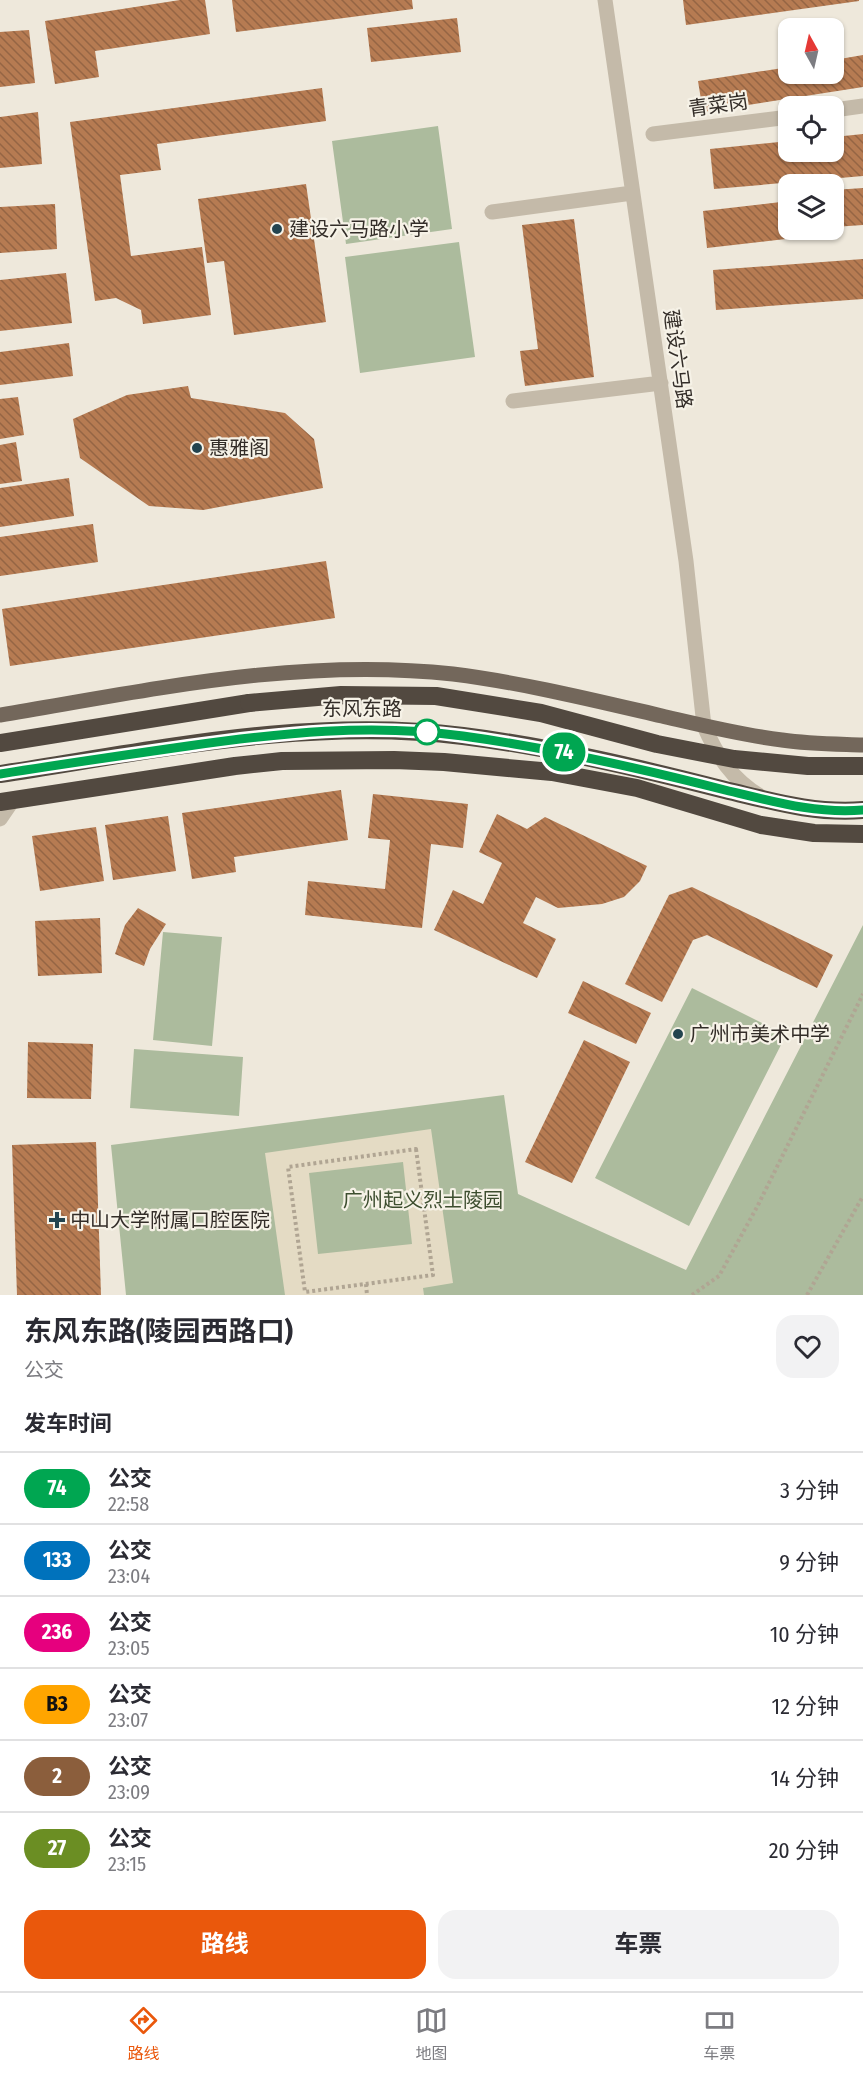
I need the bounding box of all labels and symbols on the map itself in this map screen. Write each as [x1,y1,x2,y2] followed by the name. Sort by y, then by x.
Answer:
[778,18,844,84] north arrow
[687,89,749,121] street label: 青菜岗
[289,217,429,241] place label: 建设六马路小学
[270,222,284,236] marker: 建设六马路小学
[659,308,697,410] street label: 建设六马路
[209,436,269,460] place label: 惠雅阁
[190,441,204,455] marker: 惠雅阁
[322,697,402,721] street label: 东风东路
[414,719,440,745] unlabelled marker
[537,732,591,771] line badge: 74
[690,1022,830,1046] place label: 广州市美术中学
[671,1027,685,1041] marker: 广州市美术中学
[343,1188,503,1212] park label: 广州起义烈士陵园
[70,1208,270,1232] place label: 中山大学附属口腔医院
[48,1211,66,1229] marker: 中山大学附属口腔医院

